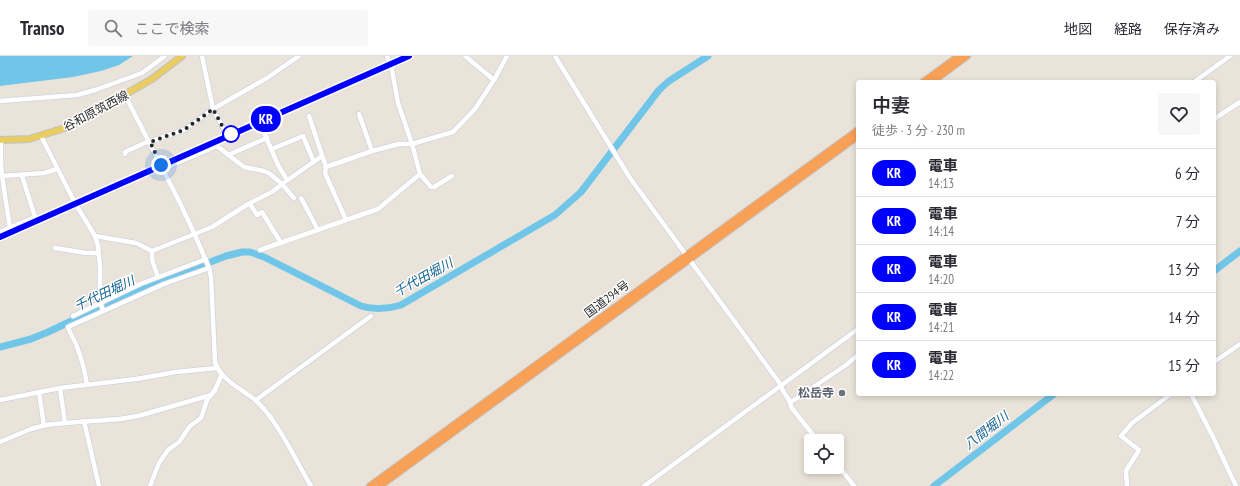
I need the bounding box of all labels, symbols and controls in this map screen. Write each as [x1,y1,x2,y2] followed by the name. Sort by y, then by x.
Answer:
[88,10,368,46] search box
[20,16,64,40] text: Transo
[102,17,124,39] icon: search
[134,19,209,38] text: ここで検索
[1064,20,1092,38] text: 地図
[1114,20,1142,38] text: 経路
[1164,20,1220,38] text: 保存済み
[60,87,131,134] street label: 谷和原筑西線
[872,93,910,117] text: 中妻
[1158,93,1200,135] button: heart
[248,106,284,132] line badge: KR
[259,110,273,128] text: KR
[872,122,965,139] text: 徒歩 · 3 分 · 230 m
[222,125,240,143] unlabelled marker
[151,155,171,175] your location
[928,156,958,175] text: 電車
[887,164,901,182] text: KR
[1175,164,1200,183] text: 6 分
[928,175,954,192] text: 14:13
[928,204,958,223] text: 電車
[887,212,901,230] text: KR
[1176,212,1200,231] text: 7 分
[928,223,954,240] text: 14:14
[928,252,958,271] text: 電車
[391,253,458,301] water label: 千代田堀川
[887,260,901,278] text: KR
[1168,260,1200,279] text: 13 分
[71,271,139,315] water label: 千代田堀川
[928,271,954,288] text: 14:20
[581,277,632,320] street label: 国道294号
[928,300,958,319] text: 電車
[887,308,901,326] text: KR
[1168,308,1200,327] text: 14 分
[928,319,954,336] text: 14:21
[928,348,958,367] text: 電車
[887,356,901,374] text: KR
[1168,356,1200,375] text: 15 分
[928,367,954,384] text: 14:22
[798,385,834,400] place label: 松岳寺
[837,388,847,398] marker: 松岳寺
[961,406,1014,453] water label: 八間堀川
[804,434,844,474] map controls
[804,434,844,474] button: locate

